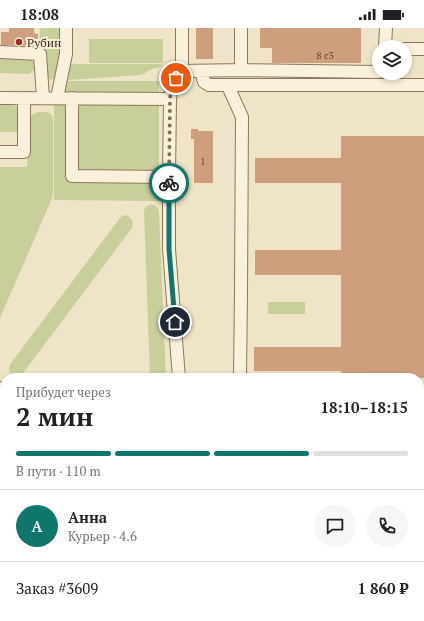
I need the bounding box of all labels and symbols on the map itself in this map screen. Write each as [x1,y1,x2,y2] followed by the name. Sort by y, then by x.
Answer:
[27,35,61,50] place label: Рубин
[14,37,24,47] marker: Рубин
[316,49,334,62] house number: 8 с3
[159,61,193,95] pin
[200,155,206,168] house number: 1
[149,163,189,203] courier
[158,305,192,339] pin

